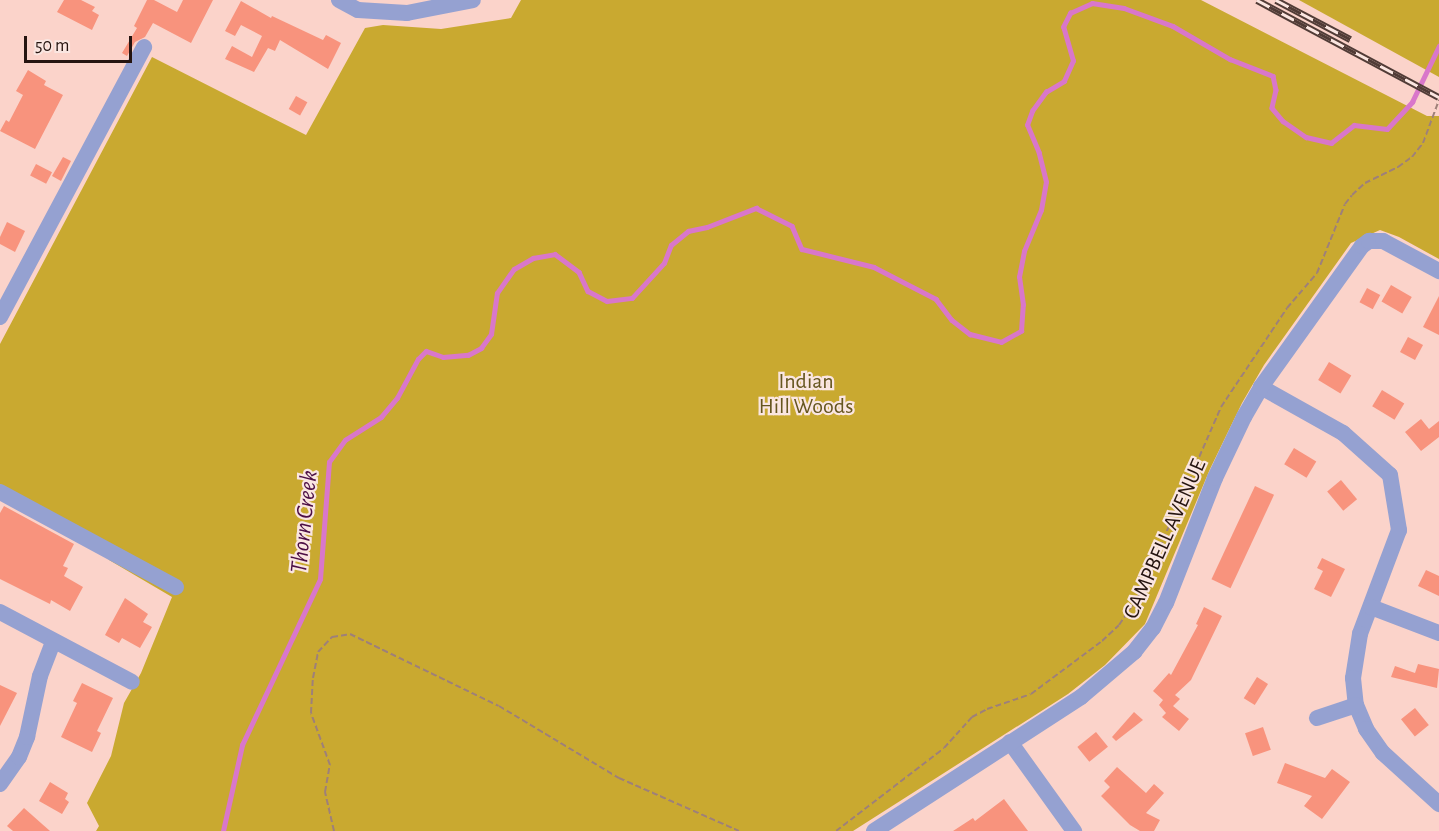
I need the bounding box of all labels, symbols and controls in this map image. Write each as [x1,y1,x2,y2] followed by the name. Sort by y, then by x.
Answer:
[27,24,135,62] scale bar
[35,37,69,55] text: 50 m
[759,368,853,420] park label: Indian Hill Woods
[1118,455,1212,623] street label: CAMPBELL AVENUE
[285,469,325,575] water label: Thorn Creek

